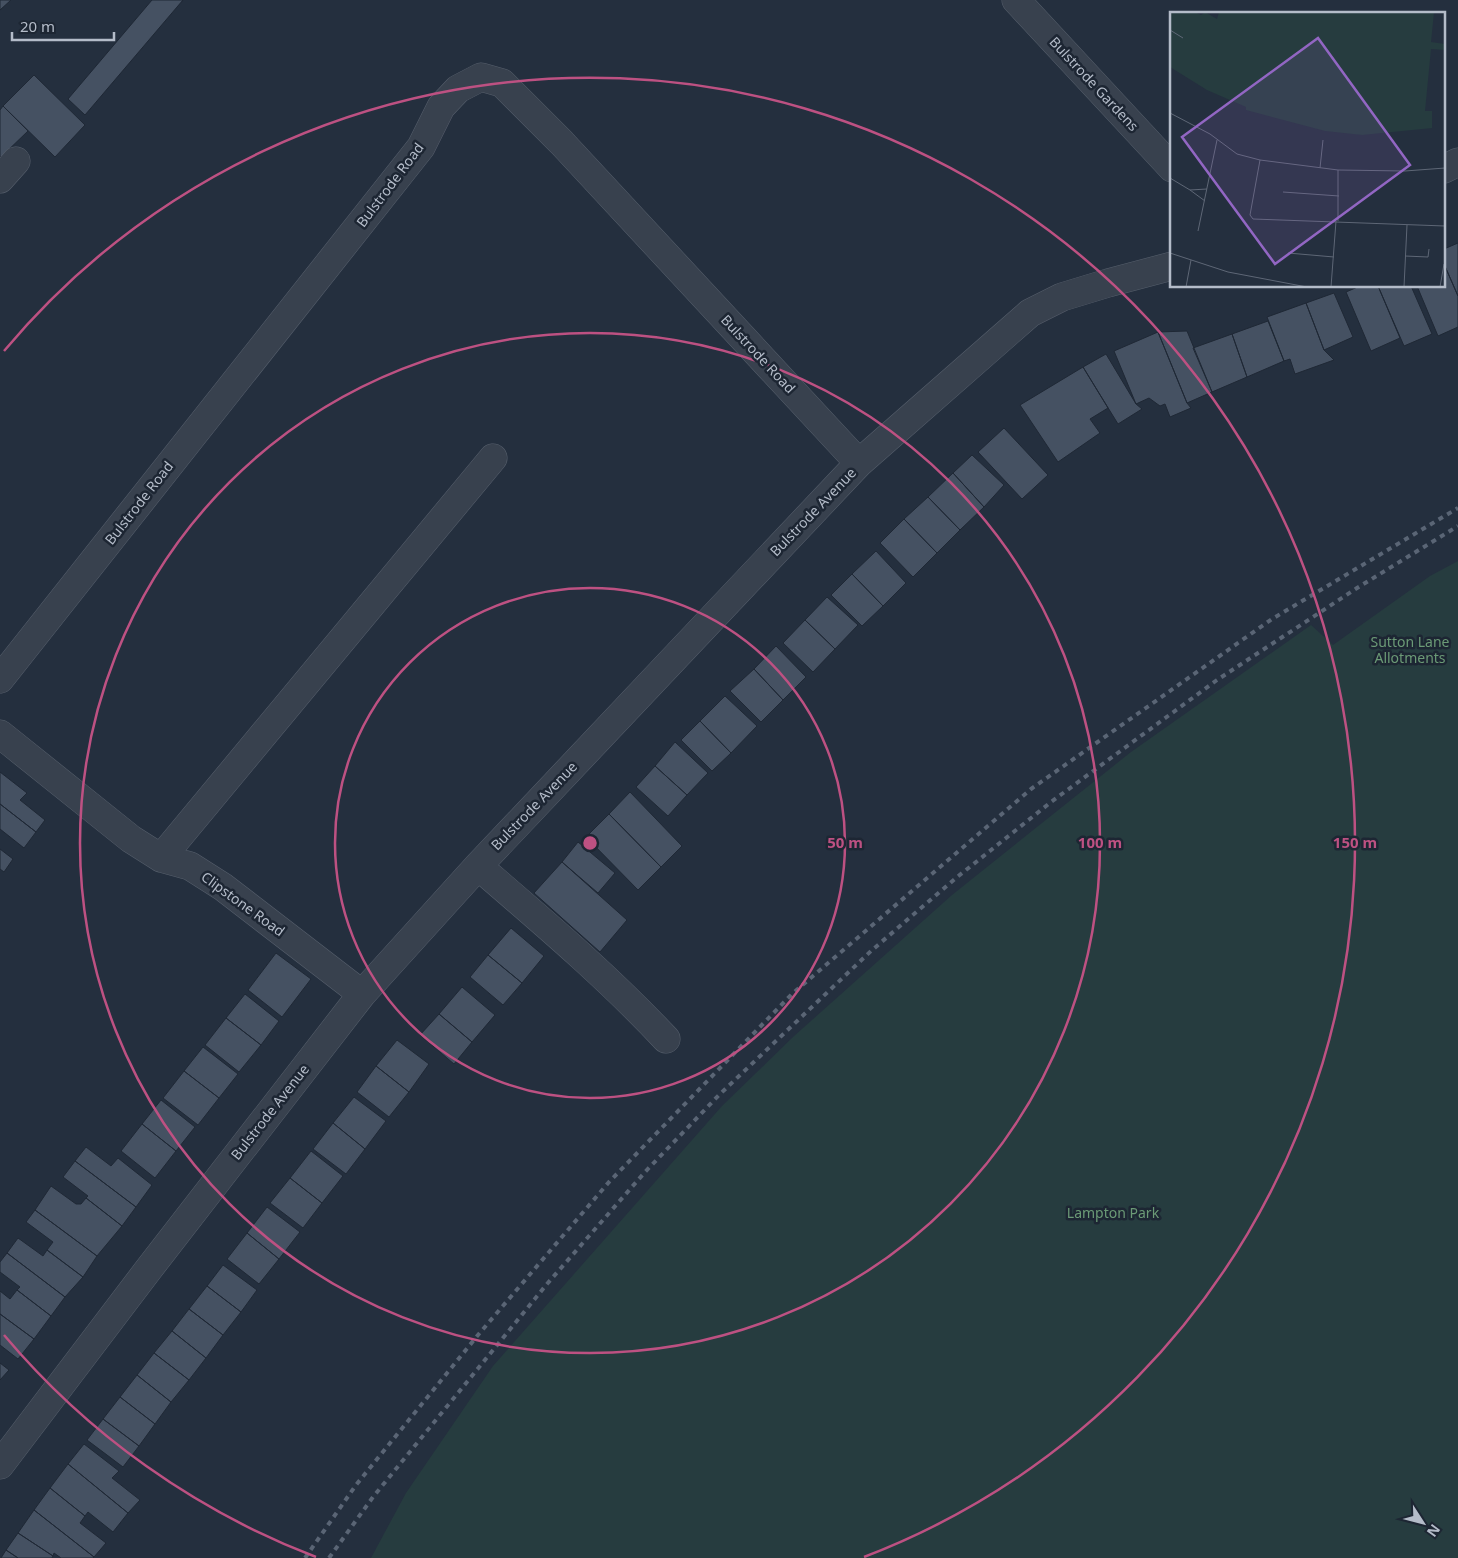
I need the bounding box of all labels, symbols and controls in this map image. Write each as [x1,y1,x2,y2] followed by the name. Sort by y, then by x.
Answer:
[12,10,115,42] scale bar
[1170,12,1446,288] inset map
[20,16,55,36] text: 20 m
[1046,32,1143,135] street label: Bulstrode Gardens
[352,139,428,231] street label: Bulstrode Road
[717,310,800,397] street label: Bulstrode Road
[100,457,177,548] street label: Bulstrode Road
[765,463,860,560] street label: Bulstrode Avenue
[1371,632,1450,667] park label: Sutton Lane Allotments
[486,757,581,854] street label: Bulstrode Avenue
[827,832,863,852] text: 50 m
[1078,832,1122,852] text: 100 m
[1333,832,1377,852] text: 150 m
[581,834,599,852] centre of rings
[198,867,289,940] street label: Clipstone Road
[226,1060,313,1163] street label: Bulstrode Avenue
[1067,1203,1160,1222] park label: Lampton Park
[1398,1498,1448,1548] north arrow
[1423,1521,1445,1541] text: N

